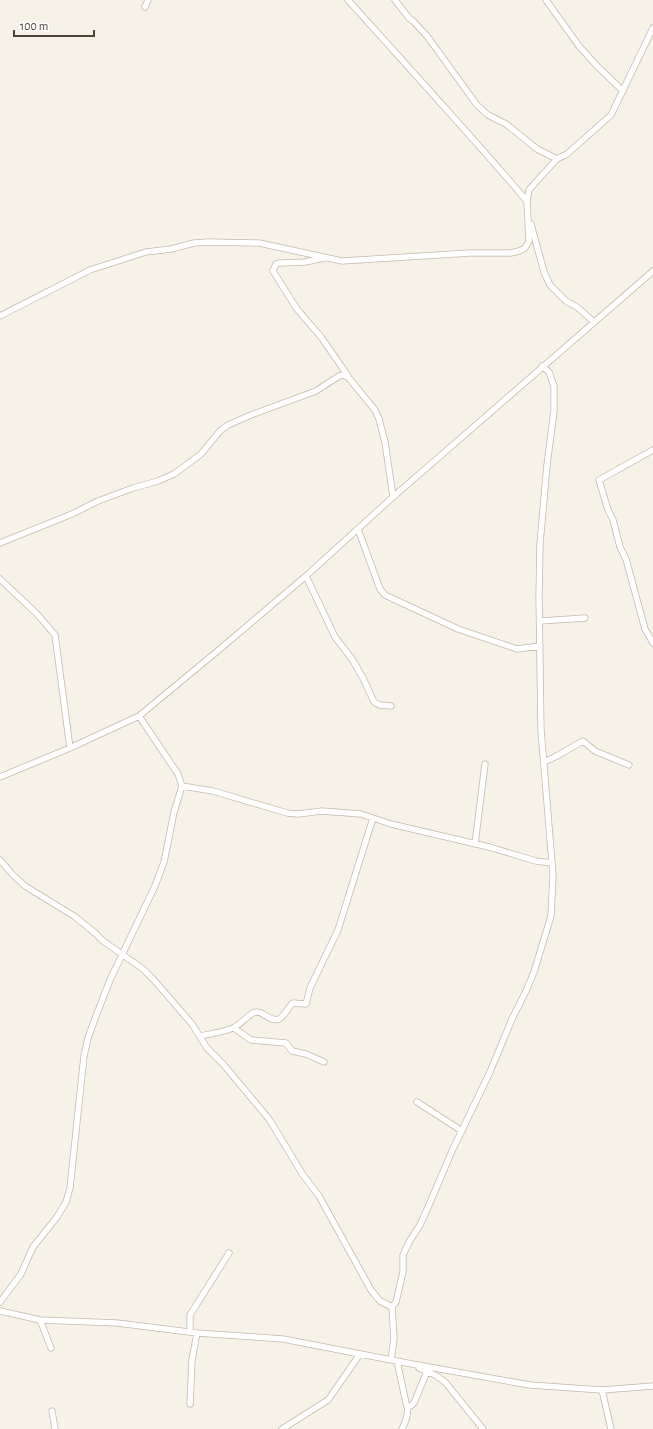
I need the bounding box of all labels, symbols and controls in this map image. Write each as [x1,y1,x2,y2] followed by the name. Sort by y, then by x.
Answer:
[14,12,94,38] scale bar
[20,20,48,32] text: 100 m

